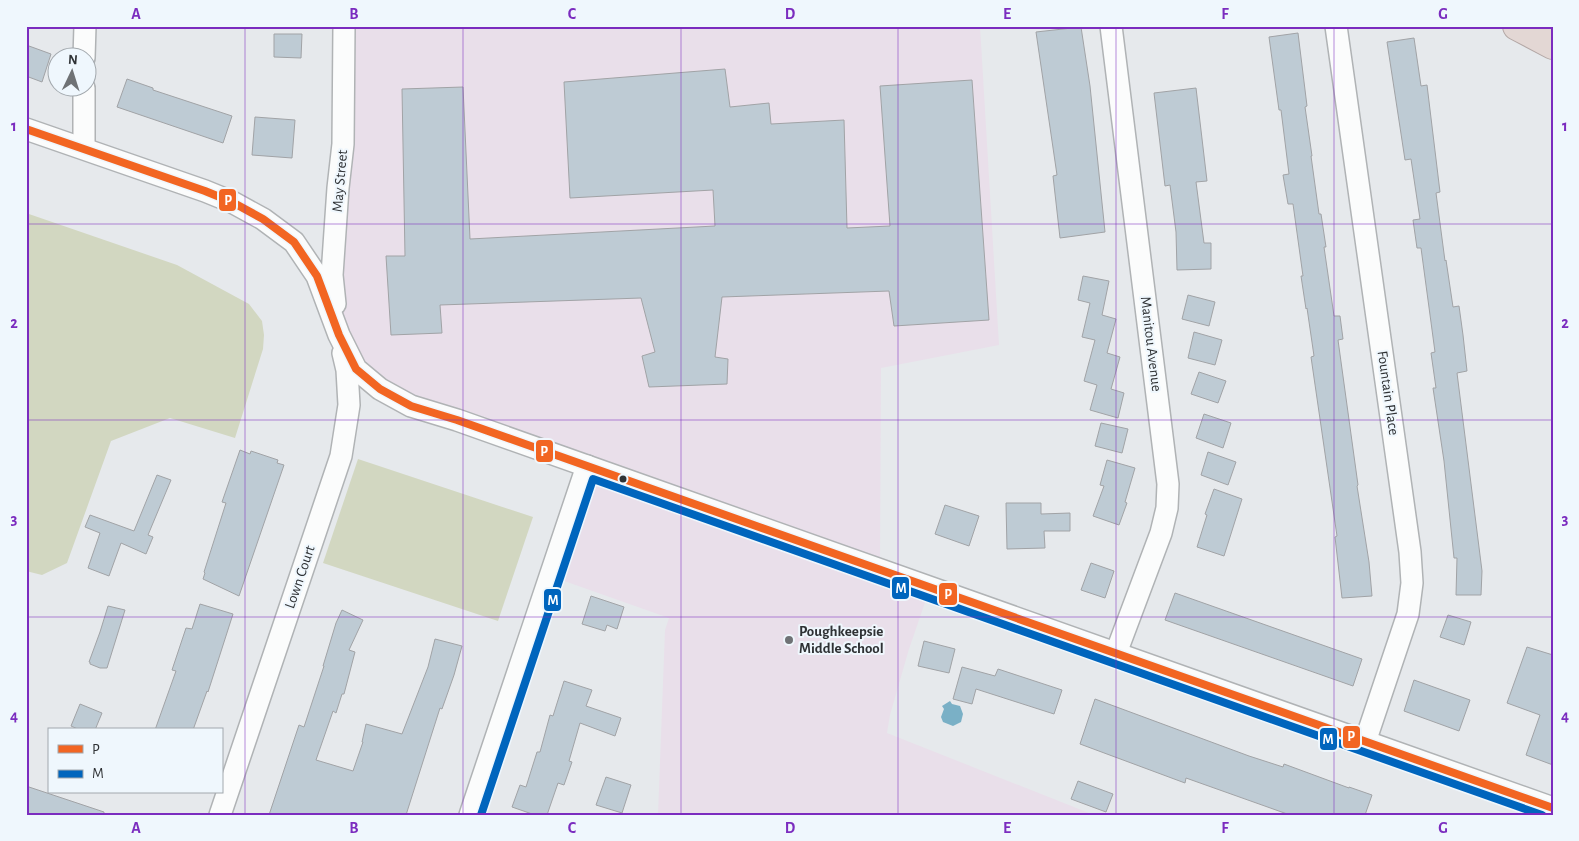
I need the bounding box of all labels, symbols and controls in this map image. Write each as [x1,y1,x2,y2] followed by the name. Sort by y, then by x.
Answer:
[131,6,141,22] text: A
[349,6,359,22] text: B
[568,6,577,22] text: C
[785,6,796,22] text: D
[1003,6,1011,22] text: E
[1221,6,1229,22] text: F
[1438,6,1448,22] text: G
[48,48,98,98] north arrow
[67,53,78,67] text: N
[11,118,17,134] text: 1
[1562,118,1568,134] text: 1
[330,149,350,213] street label: May Street
[218,188,237,212] line badge: P
[224,194,232,208] text: P
[1138,296,1164,392] street label: Manitou Avenue
[10,315,18,331] text: 2
[1561,315,1569,331] text: 2
[1375,350,1401,436] street label: Fountain Place
[535,439,554,463] line badge: P
[540,445,548,459] text: P
[618,474,628,484] unlabelled marker
[11,511,18,527] text: 3
[1562,511,1569,527] text: 3
[282,543,318,610] street label: Lown Court
[891,576,910,600] line badge: M
[895,582,907,596] text: M
[938,582,958,606] line badge: P
[543,588,562,612] line badge: M
[944,588,952,602] text: P
[547,594,559,608] text: M
[799,624,884,656] place label: Poughkeepsie Middle School
[783,634,795,646] marker: Poughkeepsie Middle School
[10,708,18,724] text: 4
[1561,708,1569,724] text: 4
[1342,725,1361,749] line badge: P
[1319,727,1338,751] line badge: M
[48,728,222,794] legend
[1347,730,1355,744] text: P
[1322,733,1334,747] text: M
[92,742,100,757] text: P
[92,766,104,781] text: M
[131,820,141,836] text: A
[349,820,359,836] text: B
[568,820,577,836] text: C
[785,820,796,836] text: D
[1003,820,1011,836] text: E
[1221,820,1229,836] text: F
[1438,820,1448,836] text: G

